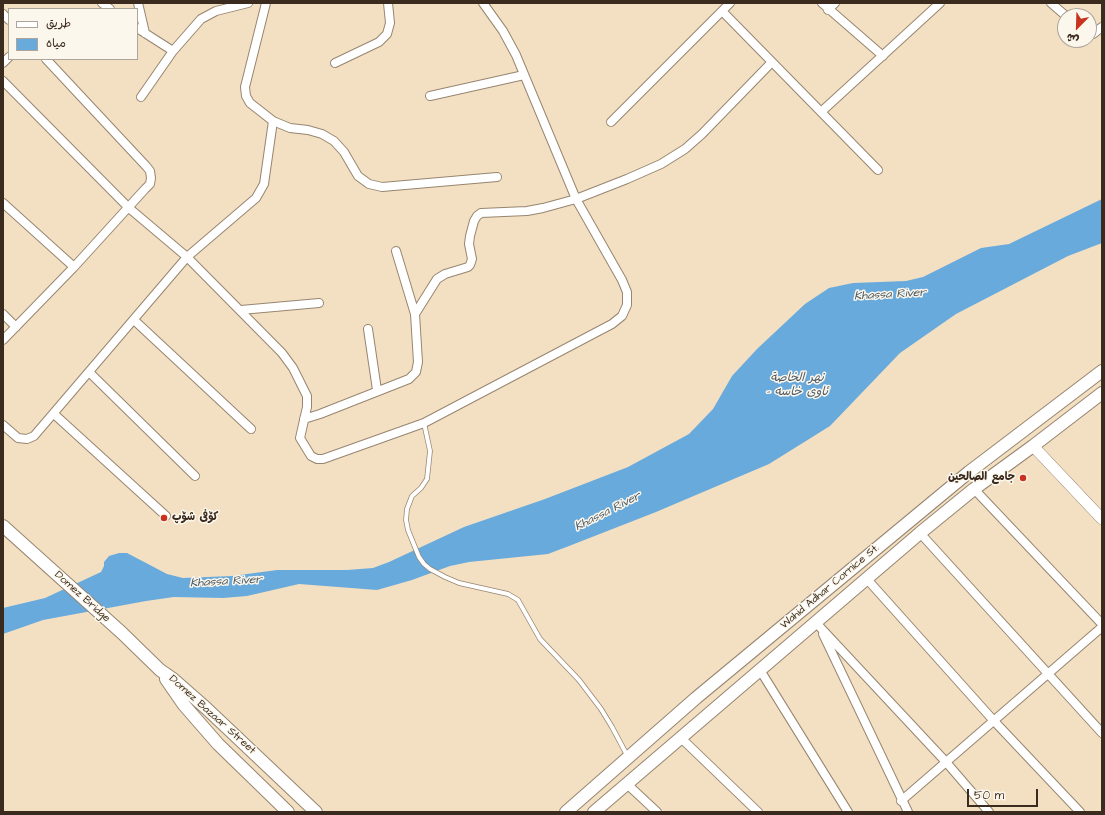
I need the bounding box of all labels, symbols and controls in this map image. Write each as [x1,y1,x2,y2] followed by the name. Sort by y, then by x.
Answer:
[8,8,138,60] legend
[1057,8,1097,48] north arrow
[46,15,71,32] text: طريق
[1064,29,1081,48] text: ش
[46,35,66,52] text: مياه
[854,286,926,304] water label: Khassa River
[766,371,828,399] water label: نهر الخاصة - ئاوی خاسە
[948,471,1015,485] place label: جامع الصالحين
[1018,473,1028,483] marker: جامع الصالحين
[573,489,643,535] water label: Khassa River
[172,511,218,525] place label: کۆفی شۆپ
[159,513,169,523] marker: کۆفی شۆپ
[778,542,882,632] street label: Wahid Adhar Cornice St.
[51,569,113,625] street label: Domez Bridge
[190,573,262,591] water label: Khassa River
[166,673,258,757] street label: Domez Bazaar Street
[969,781,1040,807] scale bar
[974,787,1004,804] text: 50 m

